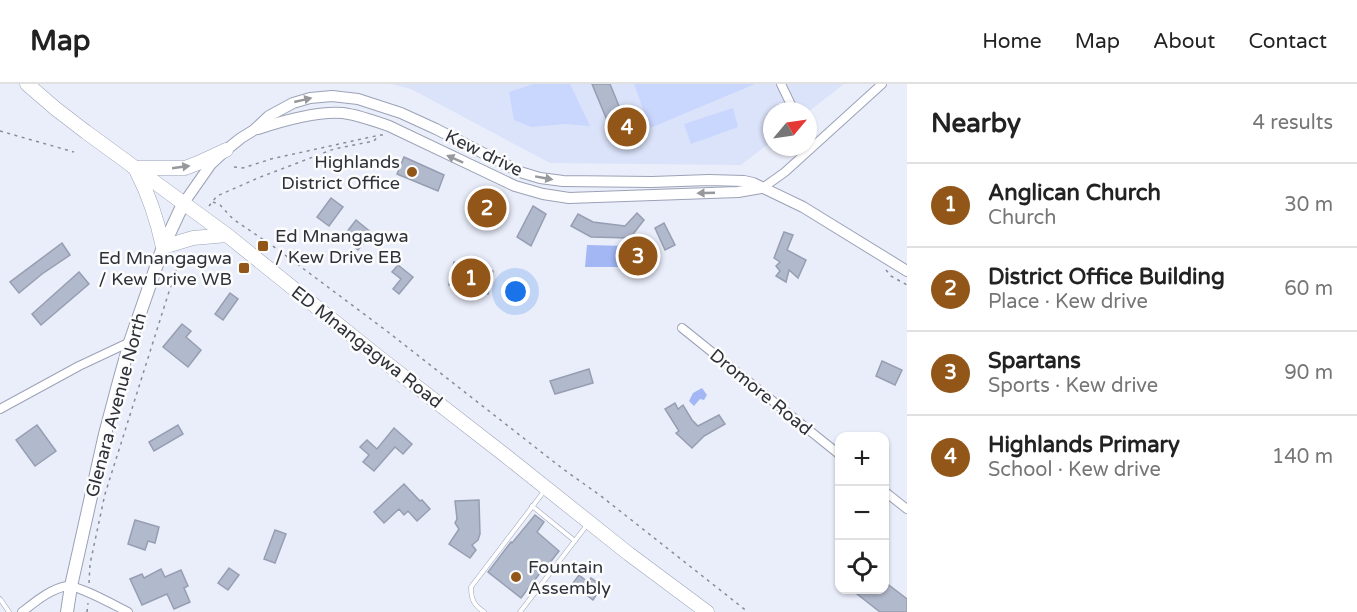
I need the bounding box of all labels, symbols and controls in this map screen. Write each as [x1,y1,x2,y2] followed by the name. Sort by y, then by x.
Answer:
[30,24,90,58] text: Map
[982,29,1042,54] text: Home
[1075,29,1120,54] text: Map
[1153,29,1215,54] text: About
[1248,29,1327,54] text: Contact
[294,95,313,105] one-way arrow
[763,102,817,156] north arrow
[608,104,646,150] pin: 4
[931,108,1021,139] text: Nearby
[1253,111,1333,135] text: 4 results
[442,125,526,181] street label: Kew drive
[281,151,400,194] place label: Highlands District Office
[447,154,464,163] one-way arrow
[172,162,191,172] one-way arrow
[405,165,419,179] marker: Highlands District Office
[535,174,554,183] one-way arrow
[988,180,1161,206] text: Anglican Church
[468,186,506,230] pin: 2
[696,188,715,197] one-way arrow
[944,193,957,217] text: 1
[1284,193,1333,217] text: 30 m
[988,206,1056,230] text: Church
[275,225,409,268] place label: Ed Mnangagwa / Kew Drive EB
[618,234,658,279] pin: 3
[256,239,270,253] marker: Ed Mnangagwa / Kew Drive EB
[98,247,232,290] place label: Ed Mnangagwa / Kew Drive WB
[452,256,490,300] pin: 1
[237,261,251,275] marker: Ed Mnangagwa / Kew Drive WB
[988,264,1225,290] text: District Office Building
[501,277,530,306] your location
[944,277,957,301] text: 2
[1284,277,1333,301] text: 60 m
[287,281,447,413] street label: ED Mnangagwa Road
[988,290,1148,314] text: Place · Kew drive
[81,310,151,500] street label: Glenara Avenue North
[705,344,817,440] street label: Dromore Road
[988,348,1081,374] text: Spartans
[944,361,957,385] text: 3
[1284,361,1333,385] text: 90 m
[988,374,1158,398] text: Sports · Kew drive
[835,432,889,594] map controls
[835,432,889,486] button: +
[988,432,1180,458] text: Highlands Primary
[944,445,957,469] text: 4
[1272,445,1333,469] text: 140 m
[988,458,1161,482] text: School · Kew drive
[835,486,889,540] button: −
[835,540,889,594] button: locate
[528,556,611,599] place label: Fountain Assembly
[509,570,523,584] marker: Fountain Assembly

